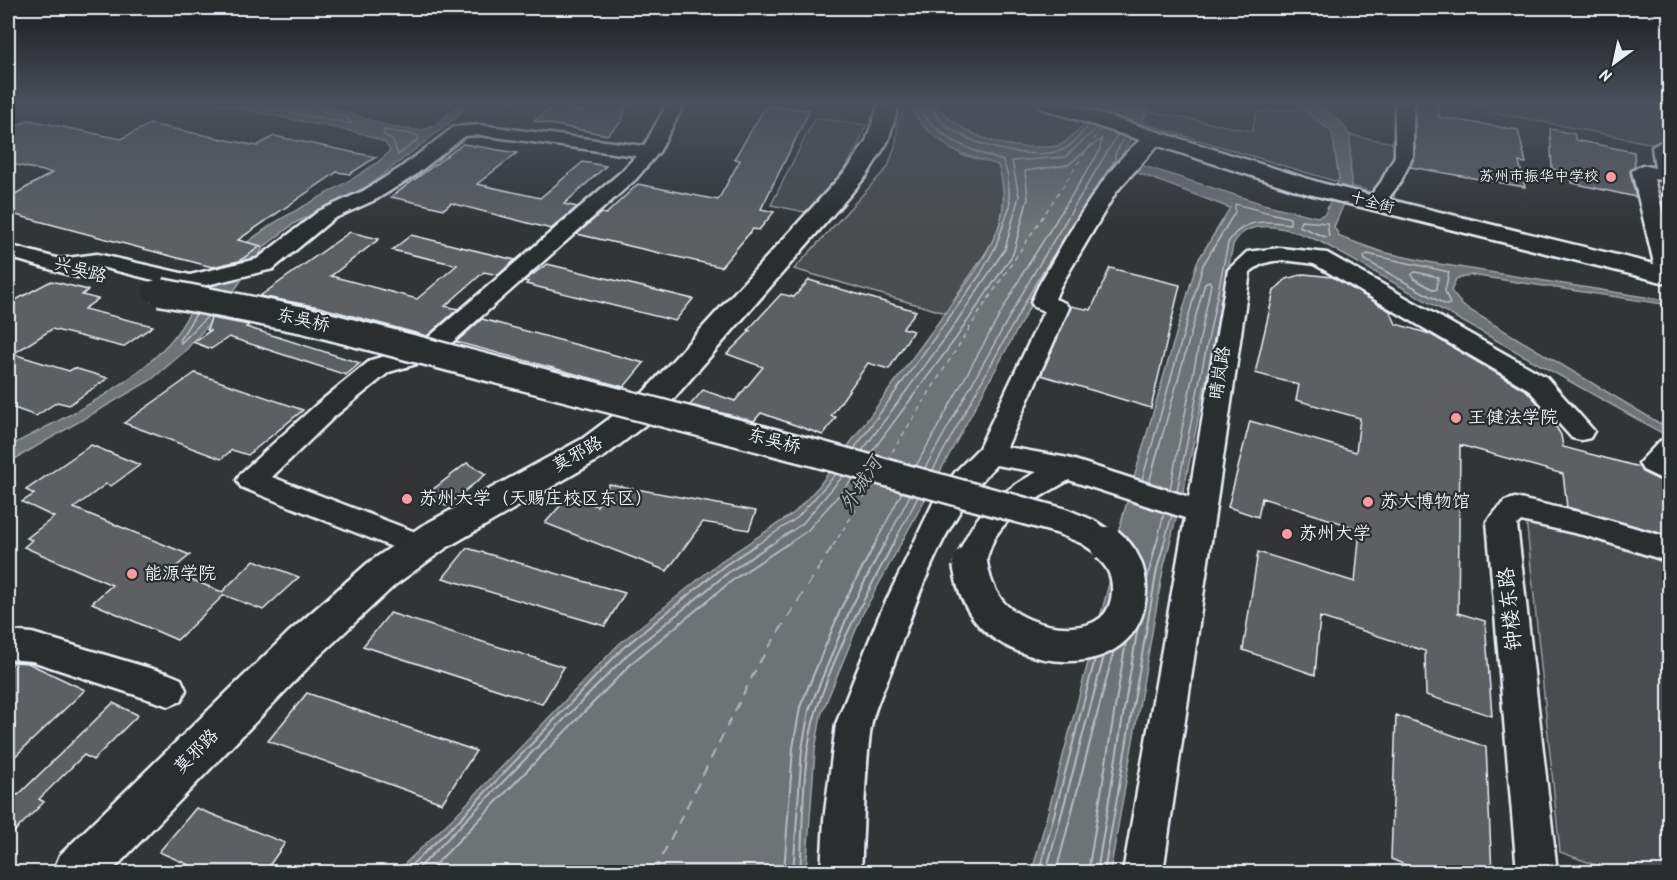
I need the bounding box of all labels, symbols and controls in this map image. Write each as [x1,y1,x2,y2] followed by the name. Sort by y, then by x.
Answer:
[1584,33,1644,93] north arrow
[1596,61,1618,88] text: N
[1479,165,1599,189] place label: 苏州市振华中学校
[1604,170,1618,184] marker: 苏州市振华中学校
[1347,186,1397,220] street label: 十全街
[50,250,110,292] street label: 兴吴路
[273,301,333,341] street label: 东吴桥
[1202,344,1240,402] street label: 晴岚路
[1468,404,1558,433] place label: 王健法学院
[1449,411,1463,425] marker: 王健法学院
[744,421,804,463] street label: 东吴桥
[547,429,609,481] street label: 莫邪路
[832,449,893,519] water label: 外城河
[419,485,653,514] place label: 苏州大学（天赐庄校区东区）
[1380,488,1470,517] place label: 苏大博物馆
[400,492,414,506] marker: 苏州大学（天赐庄校区东区）
[1361,495,1375,509] marker: 苏大博物馆
[1299,520,1371,549] place label: 苏州大学
[1280,527,1294,541] marker: 苏州大学
[144,560,216,589] place label: 能源学院
[1490,566,1532,652] street label: 钟楼东路
[125,567,139,581] marker: 能源学院
[168,723,226,781] street label: 莫邪路

